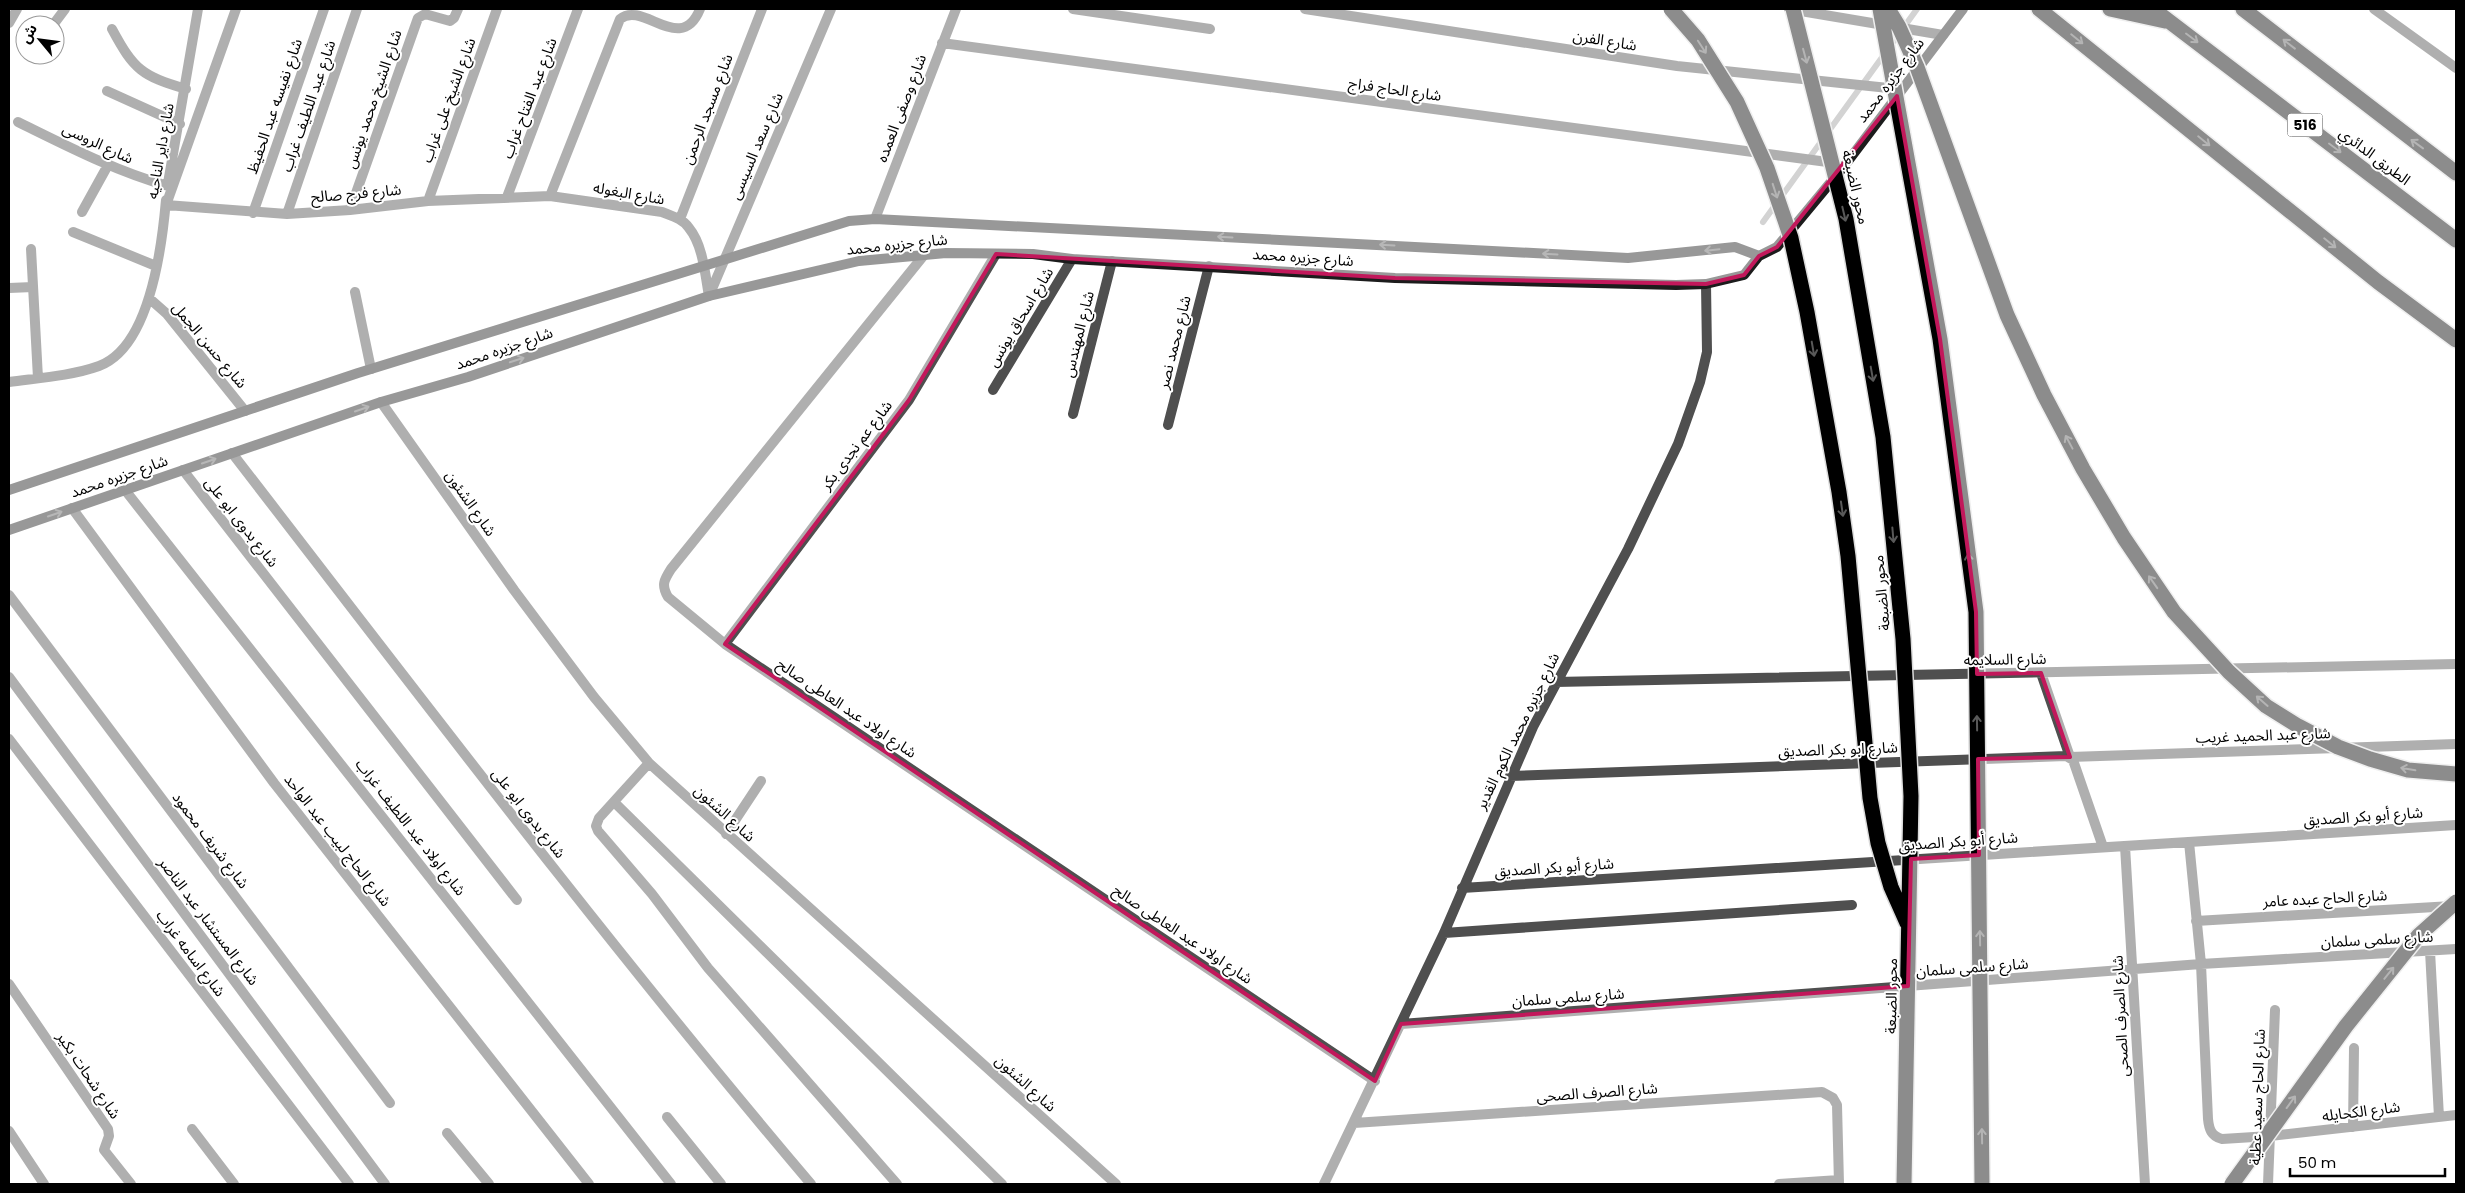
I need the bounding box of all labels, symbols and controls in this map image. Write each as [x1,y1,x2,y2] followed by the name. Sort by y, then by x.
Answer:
[15,15,65,65] north arrow
[15,20,42,47] text: ش
[1571,25,1639,57] street label: شارع الفرن
[339,27,409,172] street label: شارع الشيخ محمد يونس
[1851,33,1931,128] street label: شارع جزيره محمد
[2185,33,2198,44] one-way arrow
[416,34,482,166] street label: شارع الشيخ على غراب
[496,34,564,162] street label: شارع عبد الفتاح غراب
[2070,34,2083,45] one-way arrow
[241,35,309,177] street label: شارع نفيسه عبد الحفيظ
[276,37,342,175] street label: شارع عبد اللطيف غراب
[1697,39,1707,53] one-way arrow
[2283,39,2296,50] one-way arrow
[1801,47,1811,63] one-way arrow
[676,51,740,168] street label: شارع مسجد الرحمن
[871,51,933,166] street label: شارع وصفى العمده
[1347,72,1443,108] street label: شارع الحاج فراج
[724,89,790,204] street label: شارع سعد السيسى
[141,101,181,201] street label: شارع داير الناحيه
[2288,114,2322,136] road number: 516
[58,117,137,171] street label: شارع الروسى
[2334,122,2415,191] street label: الطريق الدائري
[2197,136,2210,147] one-way arrow
[2410,139,2424,149] one-way arrow
[2328,142,2341,153] one-way arrow
[1837,148,1875,226] street label: محور الضبعة
[591,176,666,212] street label: شارع البغوله
[310,179,403,209] street label: شارع فرج صالح
[1771,183,1780,198] one-way arrow
[1840,205,1849,221] one-way arrow
[845,228,949,262] street label: شارع جزيره محمد
[1217,232,1233,241] one-way arrow
[2323,238,2336,249] one-way arrow
[1380,241,1396,250] one-way arrow
[1251,243,1355,273] street label: شارع جزيره محمد
[1704,245,1720,254] one-way arrow
[1542,249,1558,258] one-way arrow
[982,263,1060,372] street label: شارع اسحاق يونس
[1057,288,1101,380] street label: شارع المهندس
[1152,293,1198,392] street label: شارع محمد نصر
[166,297,252,394] street label: شارع حسن الجمل
[453,321,556,376] street label: شارع جزيره محمد
[1809,340,1819,356] one-way arrow
[509,354,525,364] one-way arrow
[1868,365,1878,381] one-way arrow
[815,395,899,496] street label: شارع عم نجدى بكر
[354,404,370,413] one-way arrow
[2064,435,2074,450] one-way arrow
[68,449,171,504] street label: شارع جزيره محمد
[200,456,216,465] one-way arrow
[439,466,502,541] street label: شارع الشئون
[199,473,284,573] street label: شارع بدوى ابو على
[1837,500,1847,516] one-way arrow
[47,509,62,518] one-way arrow
[1888,526,1898,542] one-way arrow
[1964,553,1974,569] one-way arrow
[1867,554,1895,632] street label: محور الضبعة
[2147,576,2158,589] one-way arrow
[1963,648,2047,672] street label: شارع السلايمه
[1469,649,1566,815] street label: شارع جزيره محمد الكوم القدير
[772,653,921,764] street label: شارع اولاد عبد العاطى صالح
[2255,696,2268,707] one-way arrow
[1972,715,1982,732] one-way arrow
[2195,722,2331,750] street label: شارع عبد الحميد غريب
[1778,736,1899,764] street label: شارع ابو بكر الصديق
[349,754,471,901] street label: شارع اولاد عبد اللطيف غراب
[2400,763,2416,773] one-way arrow
[486,764,571,864] street label: شارع بدوى ابو على
[278,769,397,912] street label: شارع الحاج لبيب عبد الواحد
[688,780,760,848] street label: شارع الشئون
[166,787,254,894] street label: شارع شريف محمود
[2303,801,2424,833] street label: شارع أبو بكر الصديق
[1898,826,2019,858] street label: شارع أبو بكر الصديق
[152,852,264,991] street label: شارع المستشار عبد الناصر
[1494,852,1615,884] street label: شارع أبو بكر الصديق
[1108,879,1257,990] street label: شارع اولاد عبد العاطى صالح
[2261,884,2388,914] street label: شارع الحاج عبده عامر
[150,905,231,1002] street label: شارع اسامه غراب
[2320,926,2434,954] street label: شارع سلمى سلمان
[1975,930,1984,946] one-way arrow
[1915,953,2029,983] street label: شارع سلمى سلمان
[2106,954,2136,1077] street label: شارع الصرف الصحى
[1880,958,1902,1034] street label: محور الضبعة
[2383,966,2394,979] one-way arrow
[1511,983,1625,1013] street label: شارع سلمى سلمان
[50,1026,126,1124] street label: شارع شحات بكير
[2244,1028,2272,1166] street label: شارع الحاج سعيد عطية
[989,1050,1061,1118] street label: شارع الشئون
[1536,1077,1659,1109] street label: شارع الصرف الصحى
[2286,1095,2296,1109] one-way arrow
[2321,1096,2402,1128] street label: شارع الكحايله
[1977,1128,1987,1144] one-way arrow
[2290,1146,2445,1178] scale bar
[2298,1152,2336,1173] text: 50 m

